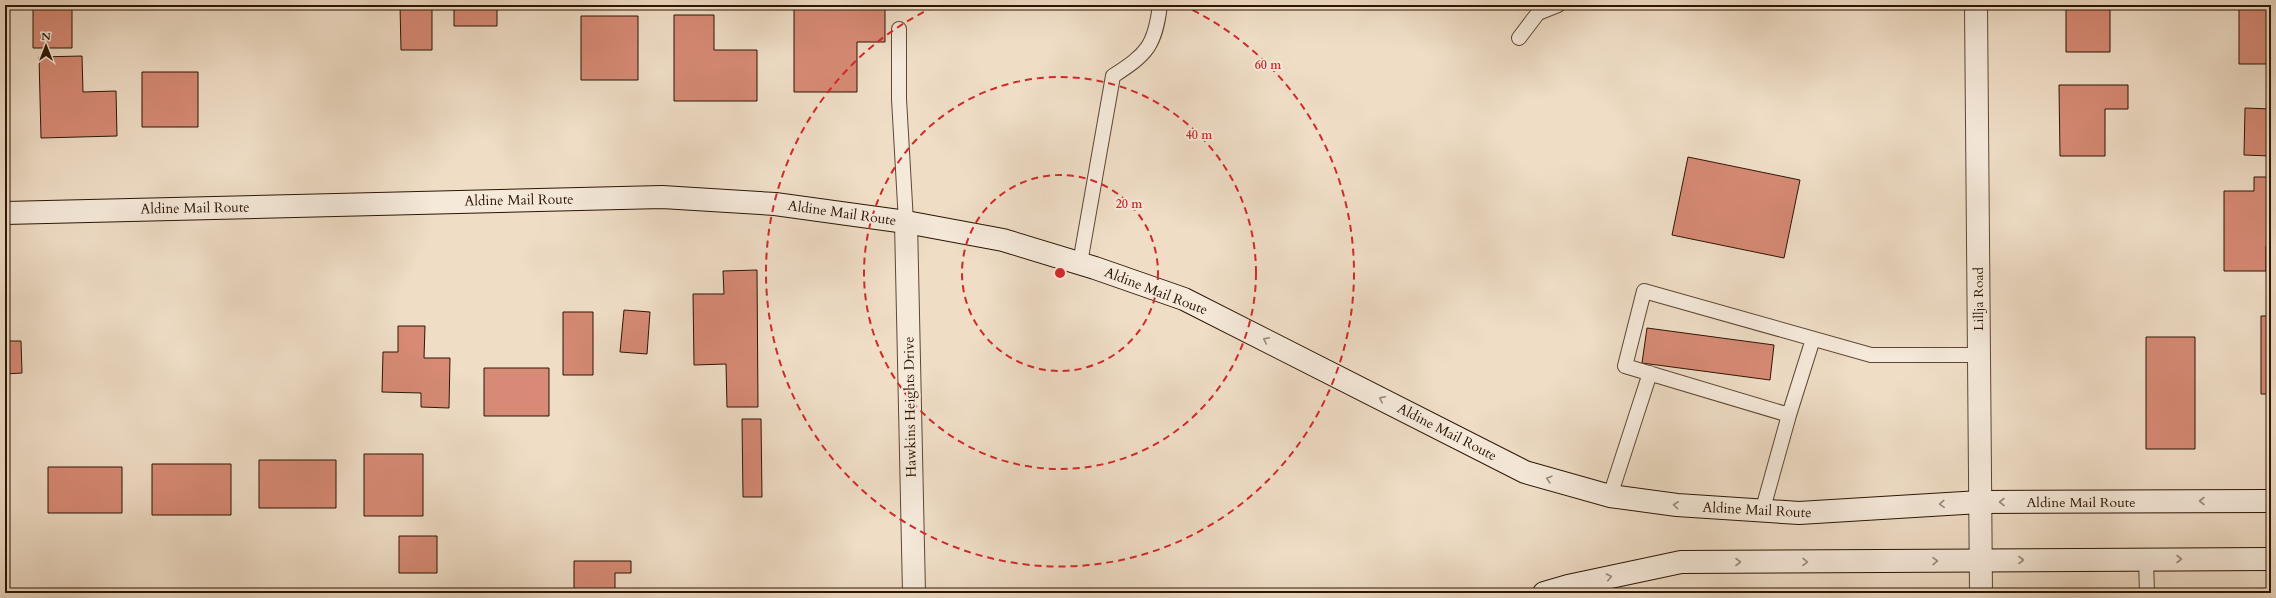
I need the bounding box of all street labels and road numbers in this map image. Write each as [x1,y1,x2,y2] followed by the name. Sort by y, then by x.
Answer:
[464,190,574,210] street label: Aldine Mail Route
[787,196,897,230] street label: Aldine Mail Route
[140,198,250,218] street label: Aldine Mail Route
[1102,263,1210,319] street label: Aldine Mail Route
[1969,266,1988,331] street label: Lillja Road
[899,336,921,478] street label: Hawkins Heights Drive
[1394,399,1500,465] street label: Aldine Mail Route
[2026,493,2136,512] street label: Aldine Mail Route
[1702,498,1812,522] street label: Aldine Mail Route

